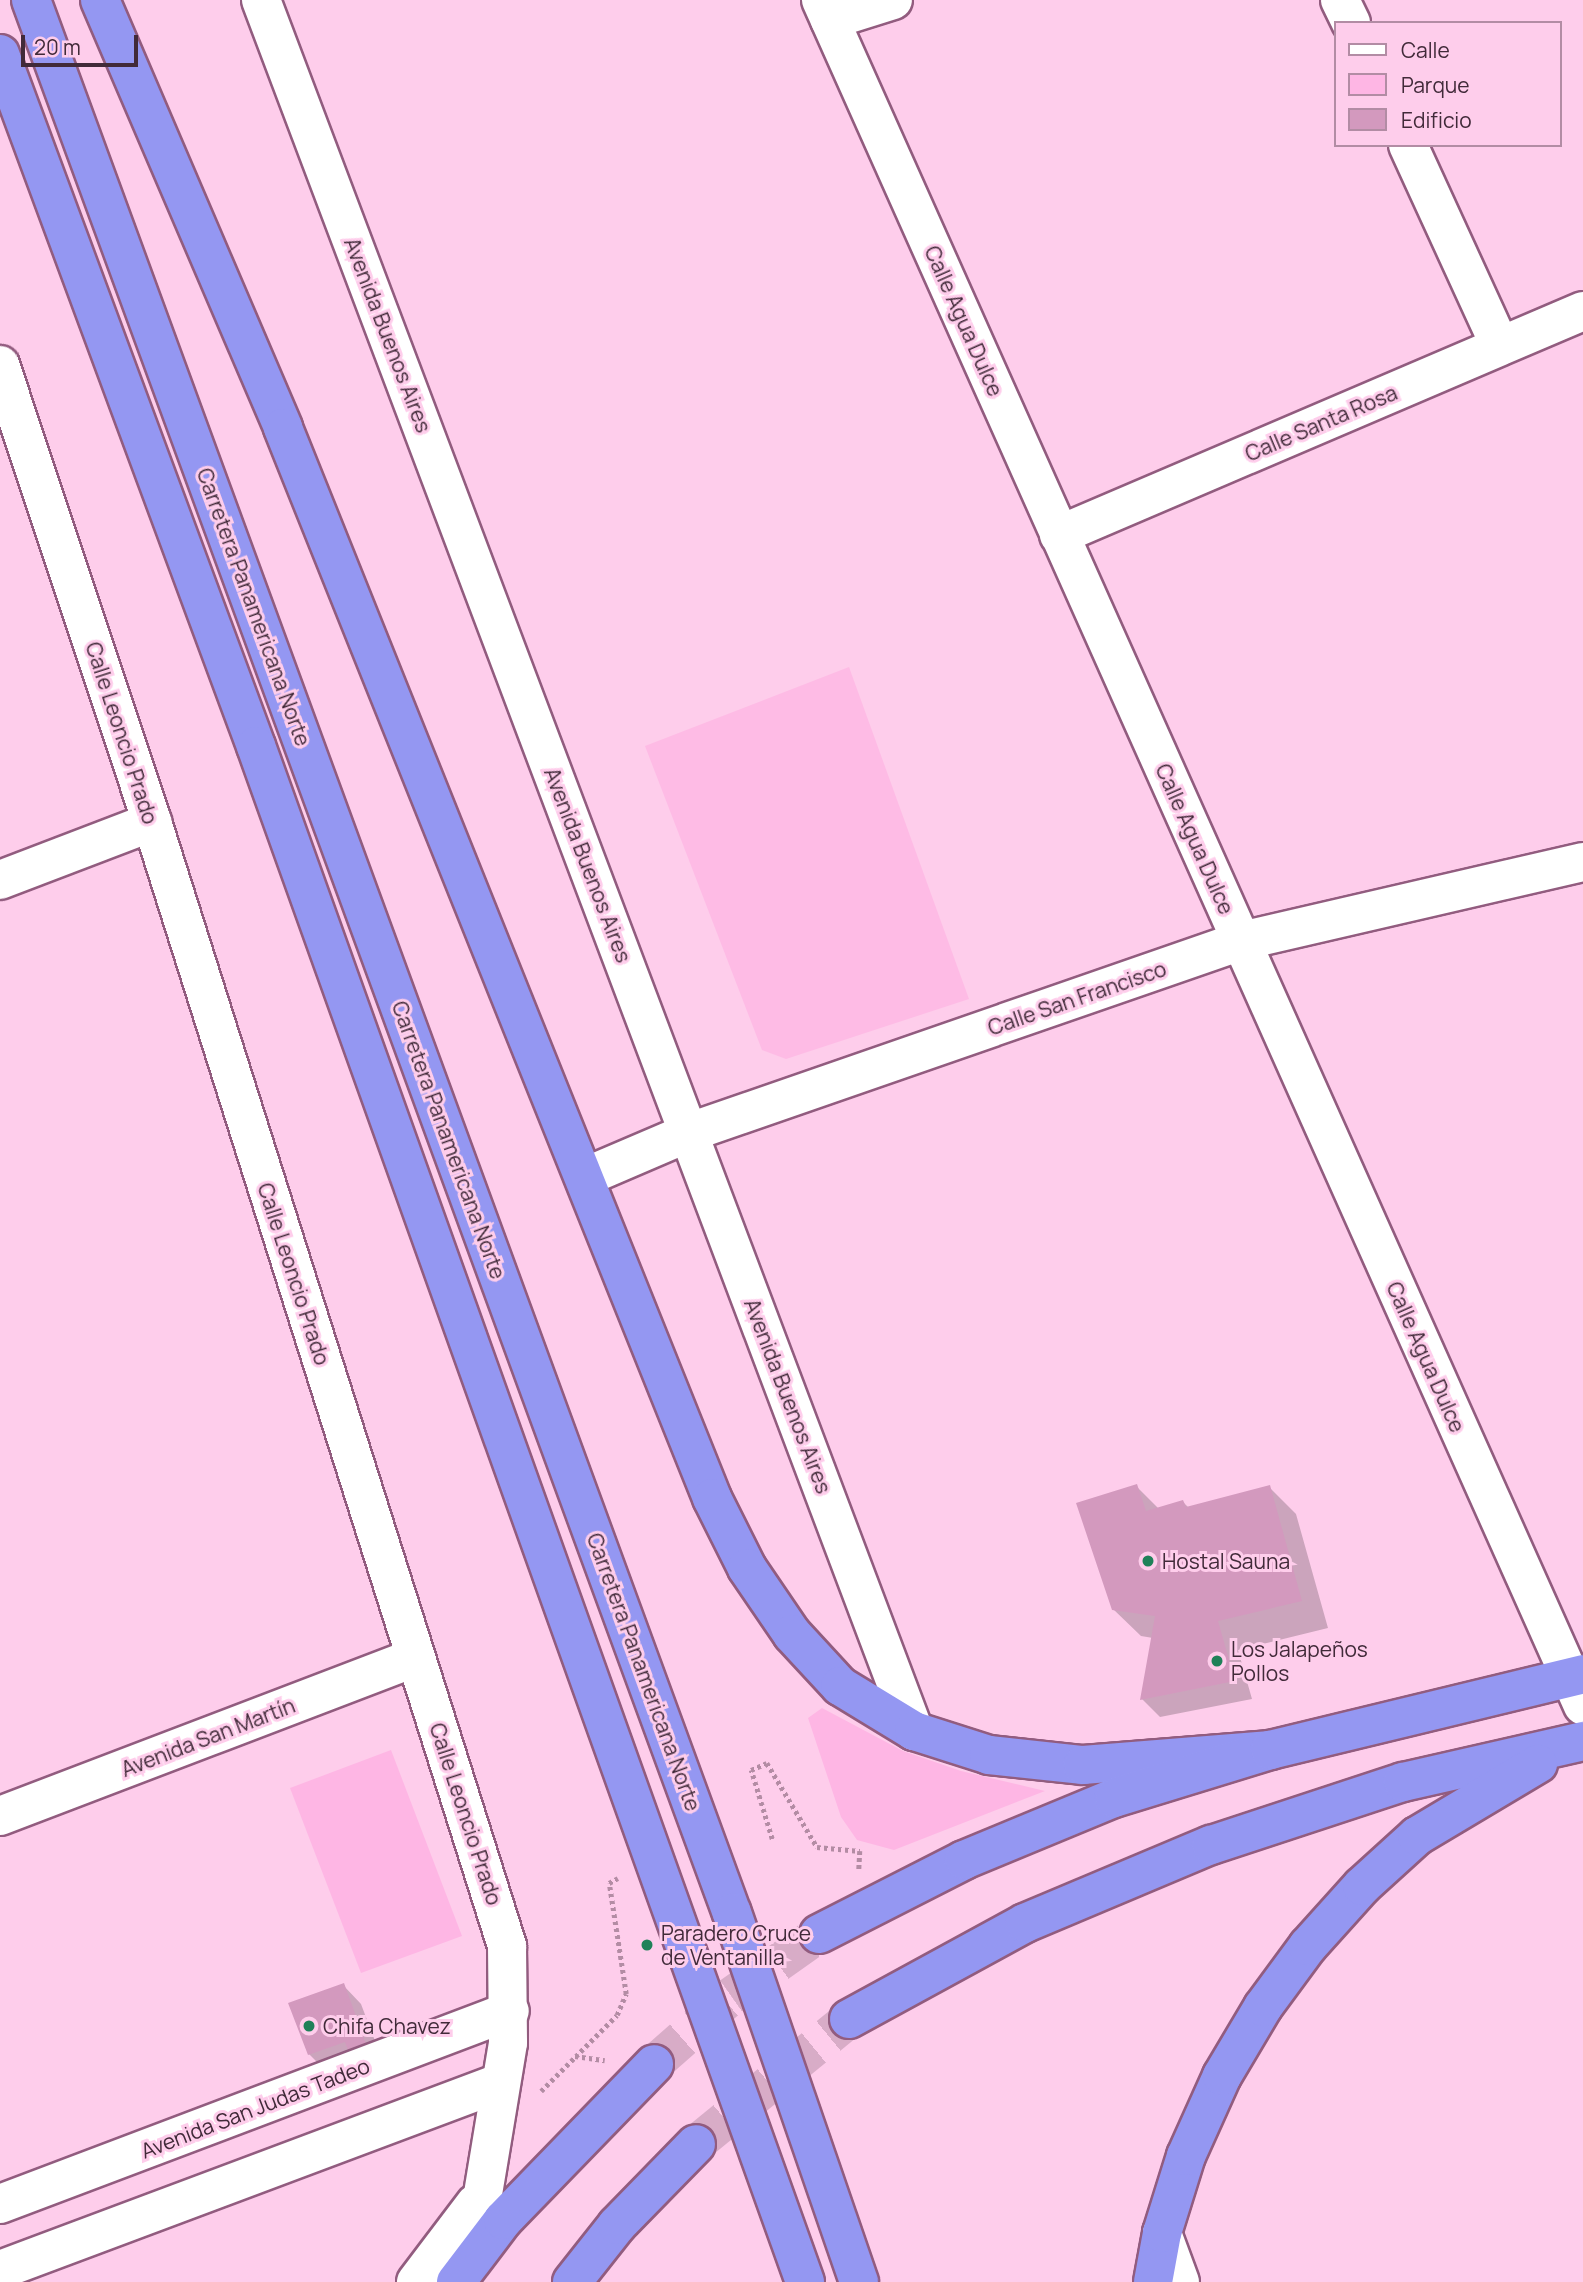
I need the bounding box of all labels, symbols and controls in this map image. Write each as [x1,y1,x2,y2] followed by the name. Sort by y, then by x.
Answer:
[24,21,142,65] scale bar
[1334,21,1562,147] legend
[34,33,81,61] text: 20 m
[1401,36,1450,64] text: Calle
[1401,71,1470,99] text: Parque
[1401,106,1472,134] text: Edificio
[339,234,437,436] street label: Avenida Buenos Aires
[920,242,1008,400] street label: Calle Agua Dulce
[1241,380,1401,466] street label: Calle Santa Rosa
[192,465,316,749] street label: Carretera Panamericana Norte
[81,639,163,827] street label: Calle Leoncio Prado
[1151,760,1239,918] street label: Calle Agua Dulce
[539,764,637,966] street label: Avenida Buenos Aires
[984,956,1170,1040] street label: Calle San Francisco
[387,998,511,1282] street label: Carretera Panamericana Norte
[253,1180,335,1368] street label: Calle Leoncio Prado
[1382,1278,1470,1436] street label: Calle Agua Dulce
[739,1295,837,1497] street label: Avenida Buenos Aires
[582,1530,706,1814] street label: Carretera Panamericana Norte
[1162,1548,1290,1574] place label: Hostal Sauna
[1140,1553,1156,1569] marker: Hostal Sauna
[1231,1636,1368,1686] place label: Los Jalapeños Pollos
[1209,1653,1225,1669] marker: Los Jalapeños Pollos
[117,1692,299,1782] street label: Avenida San Martín
[425,1720,507,1908] street label: Calle Leoncio Prado
[661,1920,811,1970] place label: Paradero Cruce de Ventanilla
[639,1937,655,1953] marker: Paradero Cruce de Ventanilla
[323,2013,451,2039] place label: Chifa Chavez
[301,2018,317,2034] marker: Chifa Chavez
[137,2053,373,2163] street label: Avenida San Judas Tadeo

